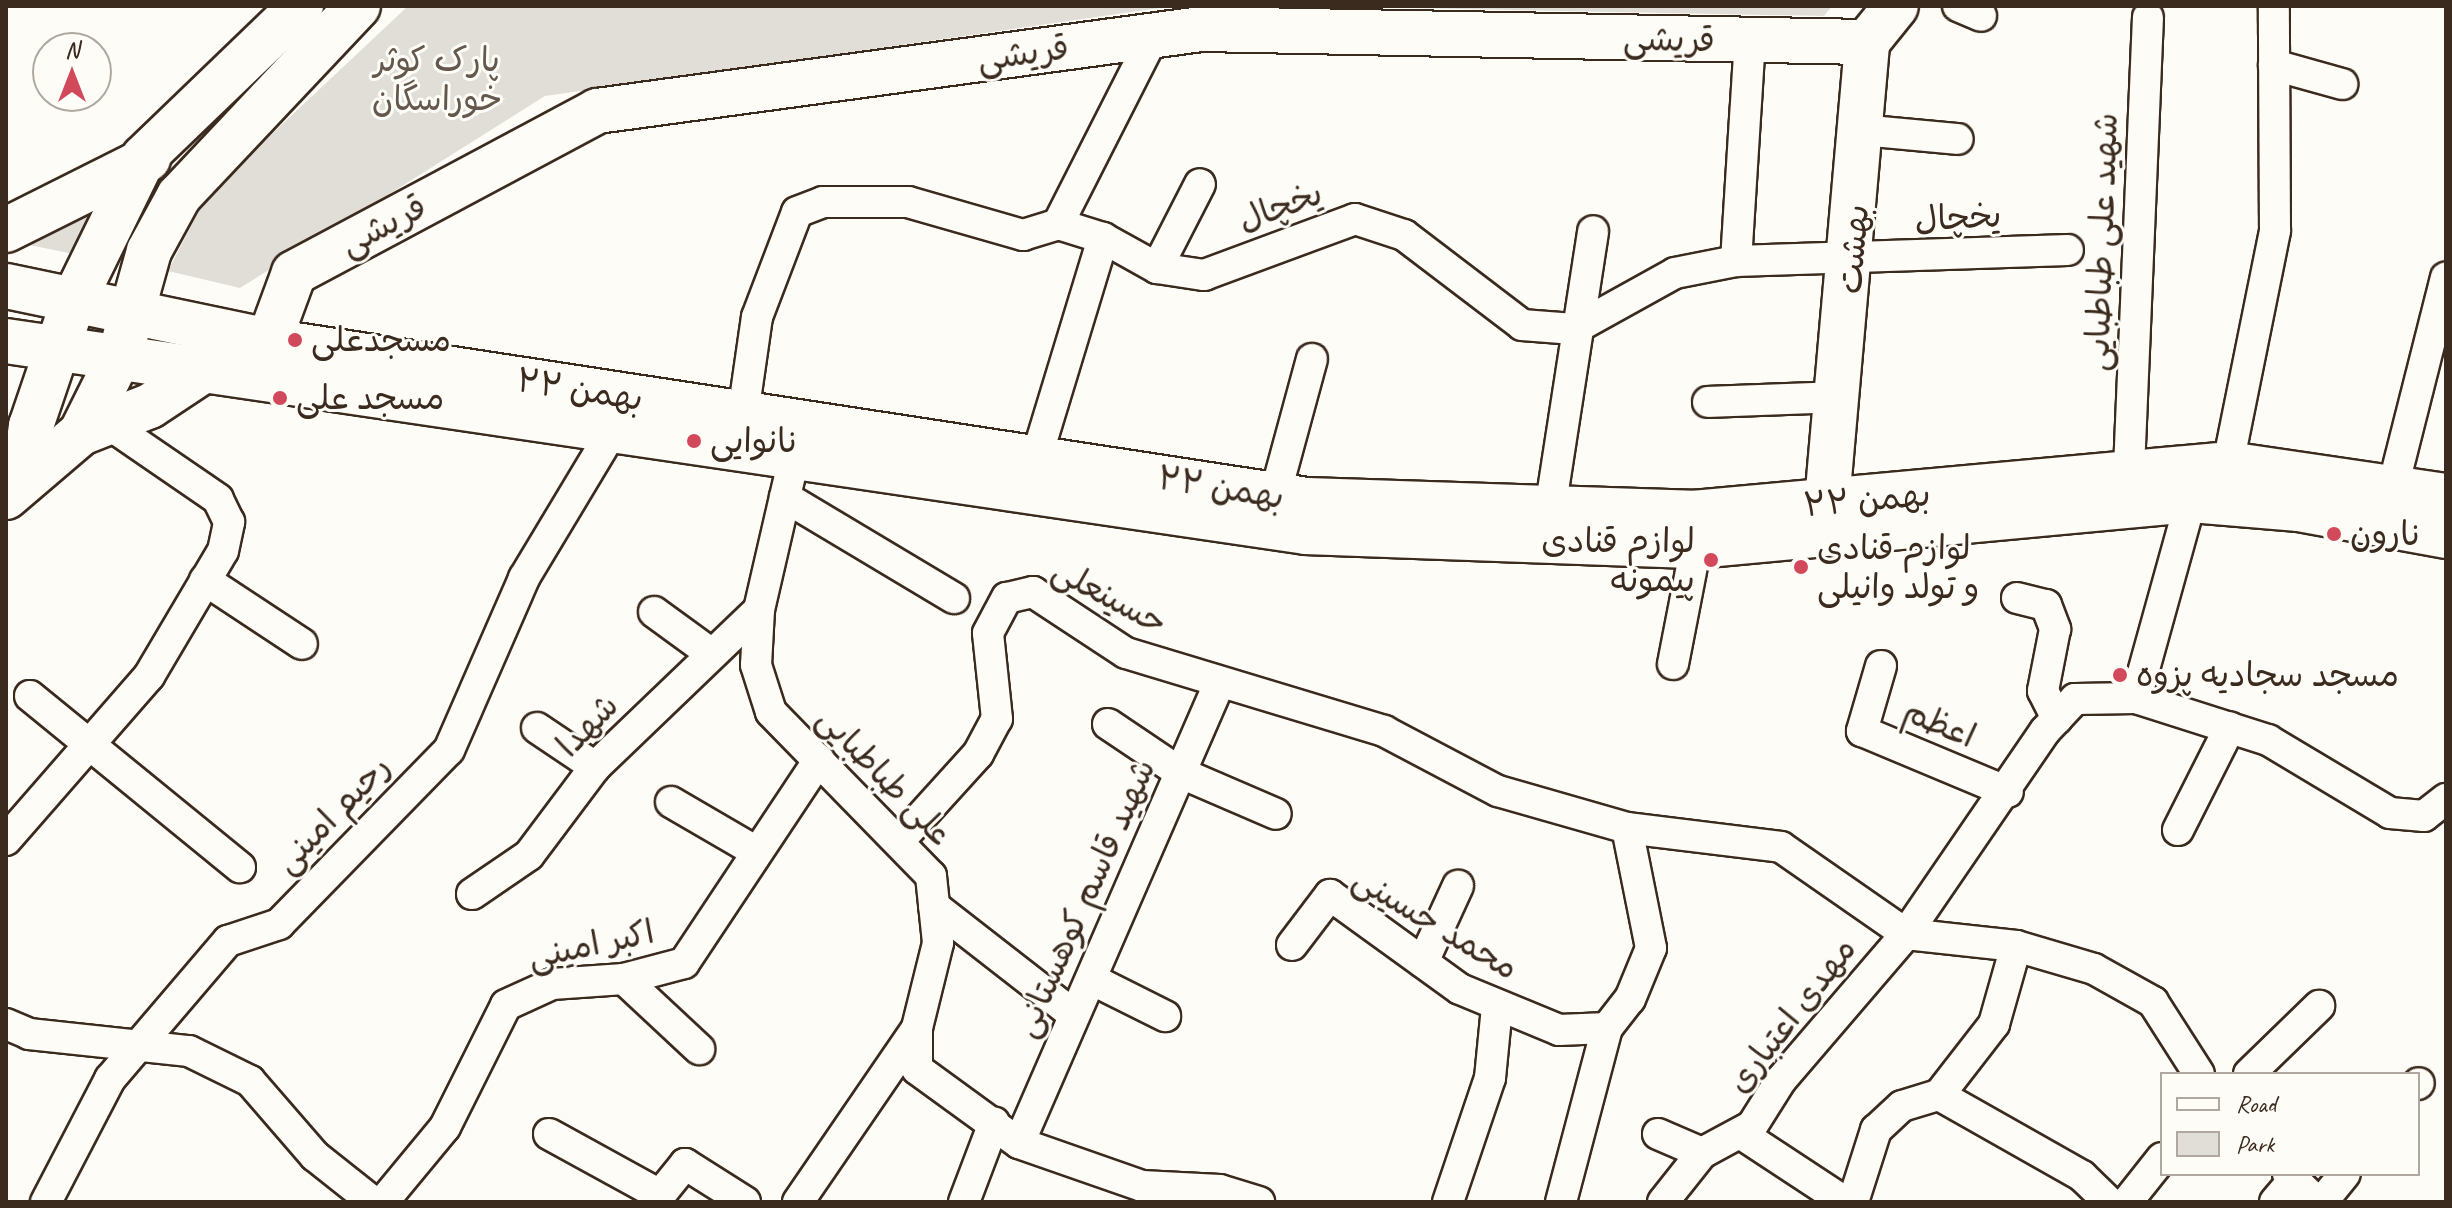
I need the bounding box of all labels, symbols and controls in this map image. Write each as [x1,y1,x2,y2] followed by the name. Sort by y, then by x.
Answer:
[1623,18,1715,60] street label: قریشی
[975,26,1071,80] street label: قریشی
[32,32,112,112] north arrow
[65,36,79,64] text: N
[372,39,502,118] park label: پارک کوثر خوراسگان
[2076,112,2126,372] street label: شهید علی طباطبایی
[1232,172,1328,240] street label: یخچال
[333,185,433,265] street label: قریشی
[1914,194,2002,240] street label: یخچال
[1829,203,1877,295] street label: بهشت
[311,320,451,360] place label: مسجدعلی
[286,331,304,349] marker: مسجدعلی
[514,359,646,419] street label: ۲۲ بهمن
[296,378,444,418] place label: مسجد علی
[271,389,289,407] marker: مسجد علی
[710,421,798,461] place label: نانوایی
[685,432,703,450] marker: نانوایی
[1155,457,1287,517] street label: ۲۲ بهمن
[1802,473,1932,525] street label: ۲۲ بهمن
[2350,514,2422,554] place label: نارون
[1541,520,1695,600] place label: لوازم قنادی پیمونه
[2325,525,2343,543] marker: نارون
[1817,527,1979,606] place label: لوازم قنادی و تولد وانیلی
[1046,549,1174,643] street label: حسینعلی
[1702,551,1720,569] marker: لوازم قنادی پیمونه
[1792,558,1810,576] marker: لوازم قنادی و تولد وانیلی
[2136,655,2399,695] place label: مسجد سجادیه پزوه
[2111,666,2129,684] marker: مسجد سجادیه پزوه
[547,685,627,765] street label: شهدا
[1898,690,1982,756] street label: اعظم
[809,698,961,854] street label: علی طباطبایی
[266,746,398,882] street label: رحیم امینی
[1004,753,1164,1043] street label: شهید قاسم کوهستانی
[1346,858,1526,988] street label: محمد حسینی
[524,911,658,977] street label: اکبر امینی
[1718,929,1864,1101] street label: مهدی اعتباری
[2160,1072,2420,1176] legend
[2236,1089,2276,1119] text: Road
[2236,1129,2274,1159] text: Park

